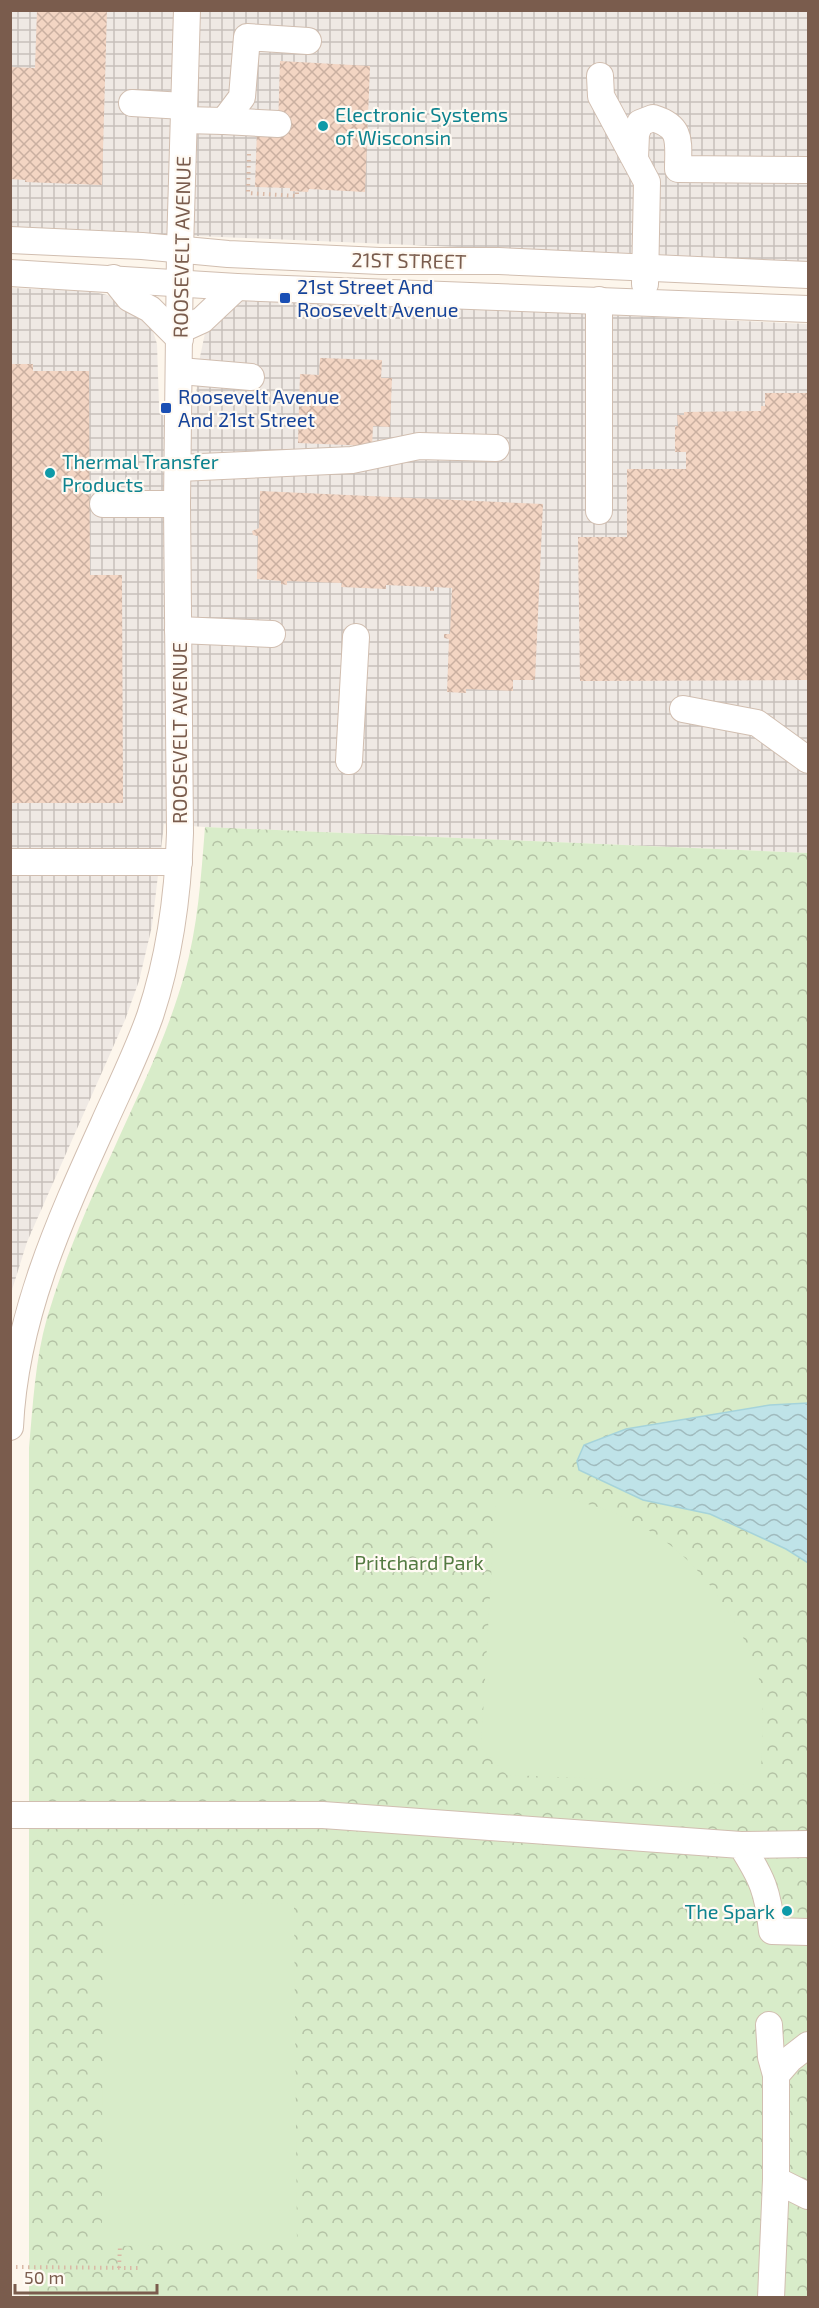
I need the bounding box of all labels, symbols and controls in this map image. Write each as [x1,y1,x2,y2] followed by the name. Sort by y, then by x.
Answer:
[335,102,508,149] place label: Electronic Systems of Wisconsin
[316,119,330,133] marker: Electronic Systems of Wisconsin
[167,156,195,338] street label: ROOSEVELT AVENUE
[351,247,467,273] street label: 21ST STREET
[297,274,458,321] place label: 21st Street And Roosevelt Avenue
[278,291,292,305] marker: 21st Street And Roosevelt Avenue
[178,384,339,431] place label: Roosevelt Avenue And 21st Street
[159,401,173,415] marker: Roosevelt Avenue And 21st Street
[62,449,219,496] place label: Thermal Transfer Products
[43,466,57,480] marker: Thermal Transfer Products
[167,642,191,824] street label: ROOSEVELT AVENUE
[354,1550,484,1574] park label: Pritchard Park
[685,1899,775,1923] place label: The Spark
[780,1904,794,1918] marker: The Spark
[15,2257,158,2295] scale bar
[24,2266,64,2288] text: 50 m

